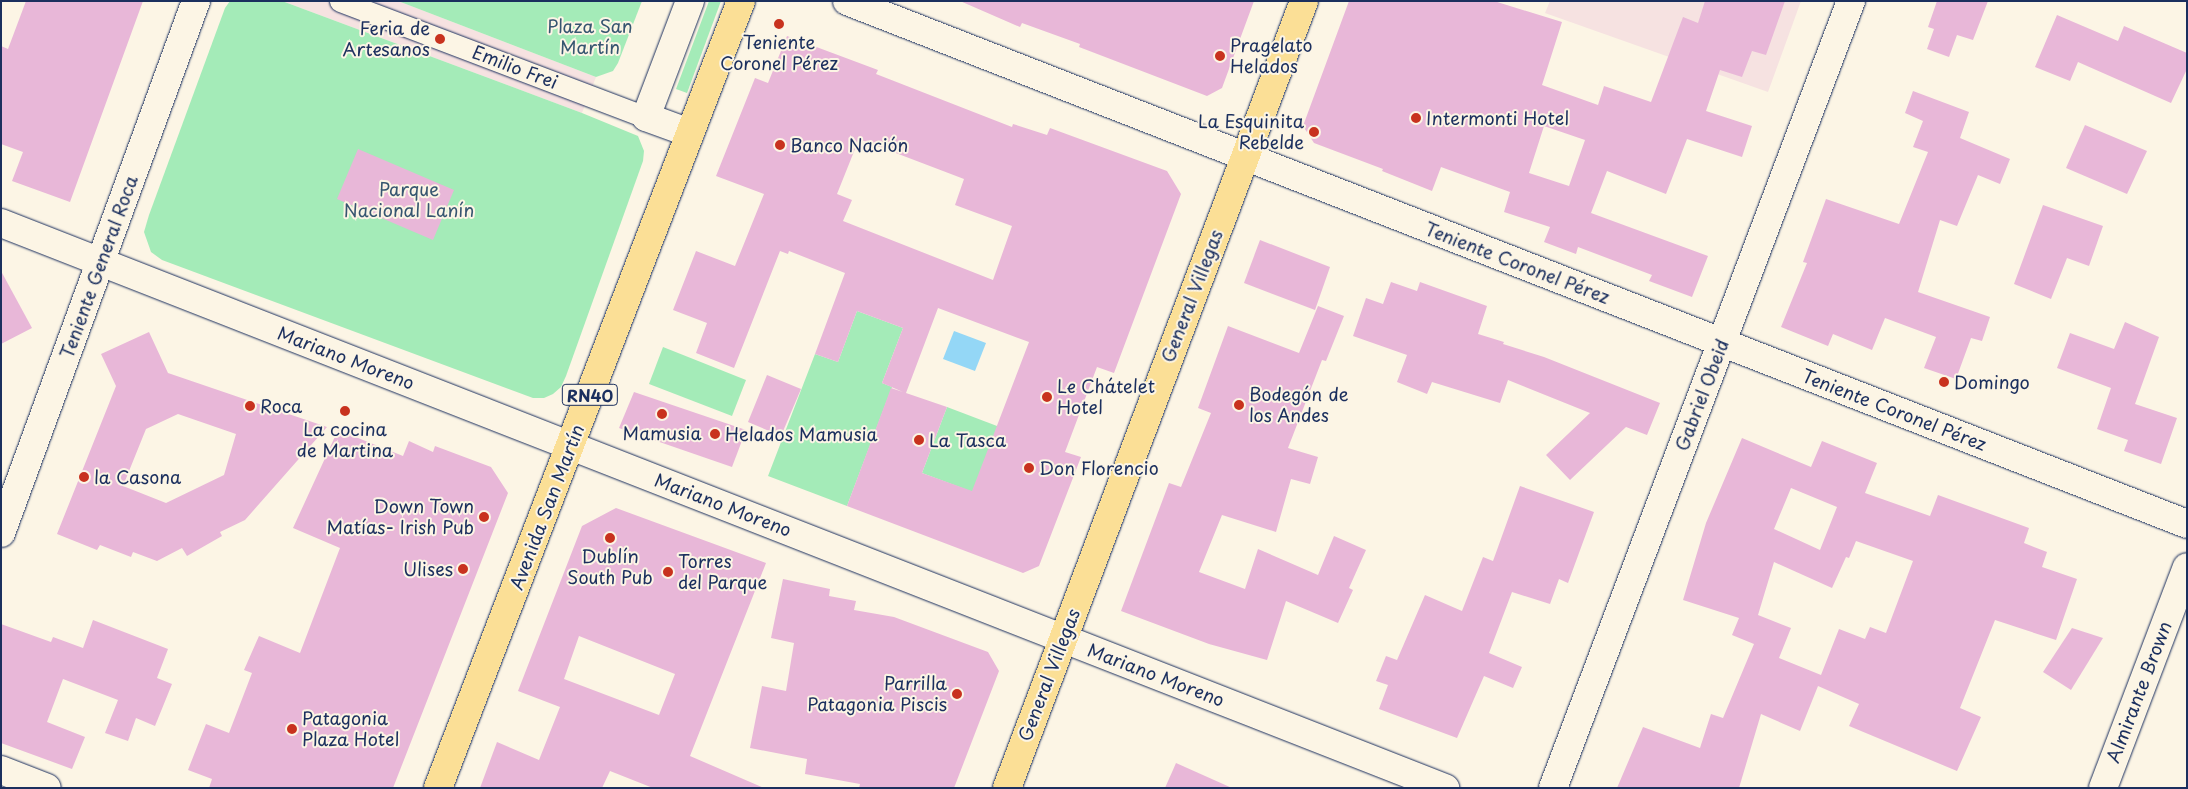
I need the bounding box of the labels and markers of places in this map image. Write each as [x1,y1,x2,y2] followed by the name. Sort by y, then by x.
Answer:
[342,18,430,60] place label: Feria de Artesanos
[773,18,785,30] marker: Teniente Coronel Pérez
[720,32,838,74] place label: Teniente Coronel Pérez
[434,33,446,45] marker: Feria de Artesanos
[1230,35,1313,78] place label: Pragelato Helados
[1214,50,1226,62] marker: Pragelato Helados
[1426,107,1569,129] place label: Intermonti Hotel
[1197,111,1304,154] place label: La Esquinita Rebelde
[1410,112,1422,124] marker: Intermonti Hotel
[1308,126,1320,138] marker: La Esquinita Rebelde
[790,134,909,156] place label: Banco Nación
[774,139,786,151] marker: Banco Nación
[1954,371,2030,393] place label: Domingo
[1057,376,1157,418] place label: Le Chátelet Hotel
[1938,376,1950,388] marker: Domingo
[1249,384,1348,426] place label: Bodegón de los Andes
[1041,391,1053,403] marker: Le Chátelet Hotel
[260,395,302,417] place label: Roca
[1233,399,1245,411] marker: Bodegón de los Andes
[244,400,256,412] marker: Roca
[339,405,351,417] marker: La cocina de Martina
[656,408,668,420] marker: Mamusia
[296,419,394,462] place label: La cocina de Martina
[623,422,701,444] place label: Mamusia
[725,423,878,445] place label: Helados Mamusia
[709,428,721,440] marker: Helados Mamusia
[929,429,1007,451] place label: La Tasca
[913,434,925,446] marker: La Tasca
[1039,457,1158,479] place label: Don Florencio
[1023,462,1035,474] marker: Don Florencio
[94,466,180,488] place label: la Casona
[78,471,90,483] marker: la Casona
[326,496,474,538] place label: Down Town Matías- Irish Pub
[478,511,490,523] marker: Down Town Matías- Irish Pub
[604,532,616,544] marker: Dublín South Pub
[566,546,654,588] place label: Dublín South Pub
[678,551,768,594] place label: Torres del Parque
[403,558,453,580] place label: Ulises
[457,563,469,575] marker: Ulises
[662,566,674,578] marker: Torres del Parque
[808,673,947,716] place label: Parrilla Patagonia Piscis
[951,688,963,700] marker: Parrilla Patagonia Piscis
[302,708,400,751] place label: Patagonia Plaza Hotel
[286,723,298,735] marker: Patagonia Plaza Hotel

